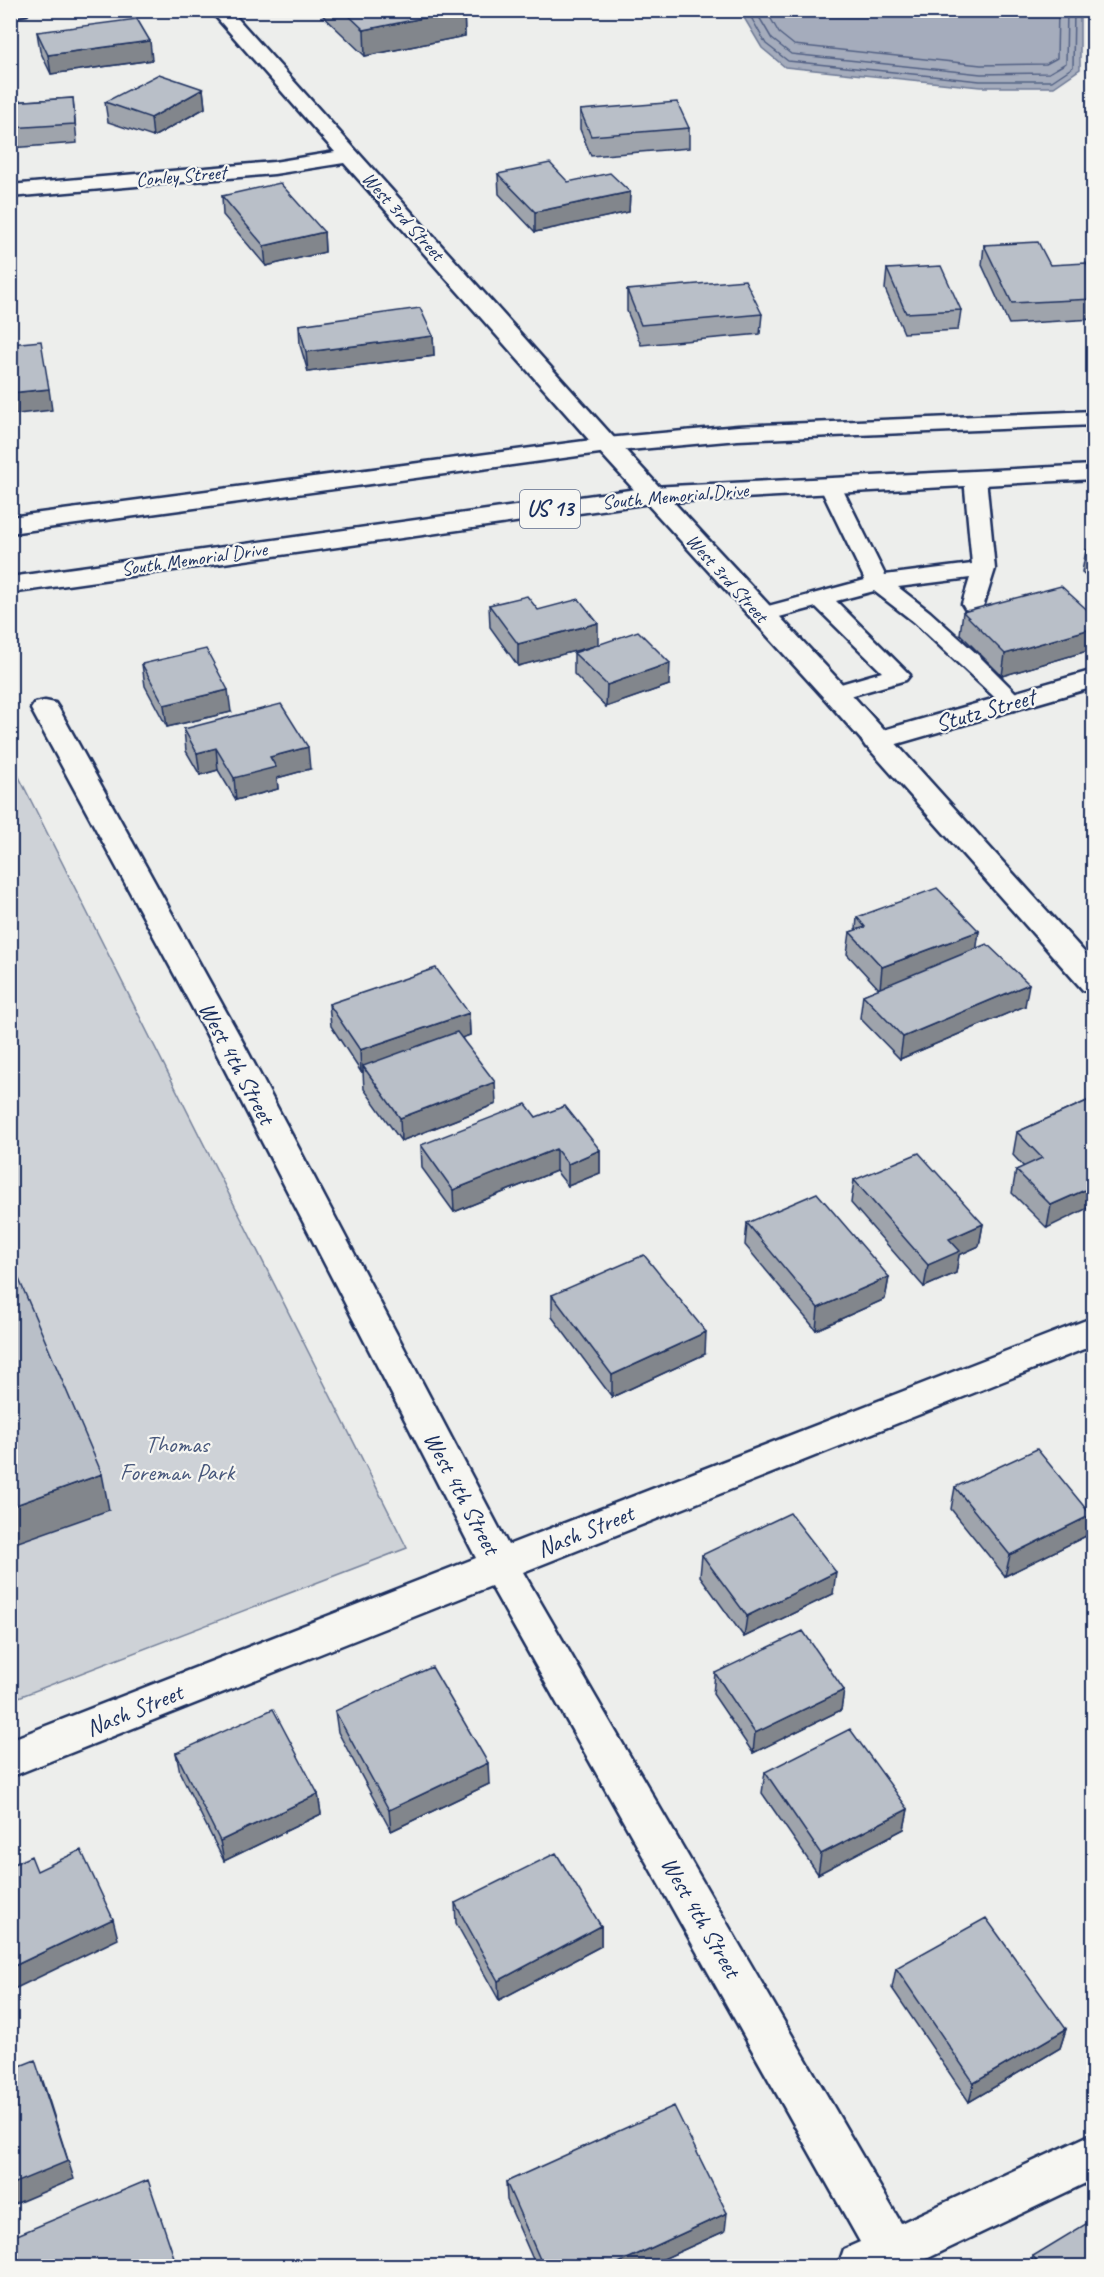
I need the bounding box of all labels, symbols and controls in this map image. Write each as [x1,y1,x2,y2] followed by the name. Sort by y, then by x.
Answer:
[135,159,231,192] street label: Conley Street
[356,166,451,268] street label: West 3rd Street
[601,477,751,515] street label: South Memorial Drive
[520,490,580,528] road number: US 13
[680,528,775,630] street label: West 3rd Street
[120,536,270,582] street label: South Memorial Drive
[932,681,1041,738] street label: Stutz Street
[192,997,283,1131] street label: West 4th Street
[417,1427,508,1561] street label: West 4th Street
[120,1429,237,1487] park label: Thomas Foreman Park
[532,1497,640,1564] street label: Nash Street
[81,1676,189,1743] street label: Nash Street
[654,1851,749,1985] street label: West 4th Street

